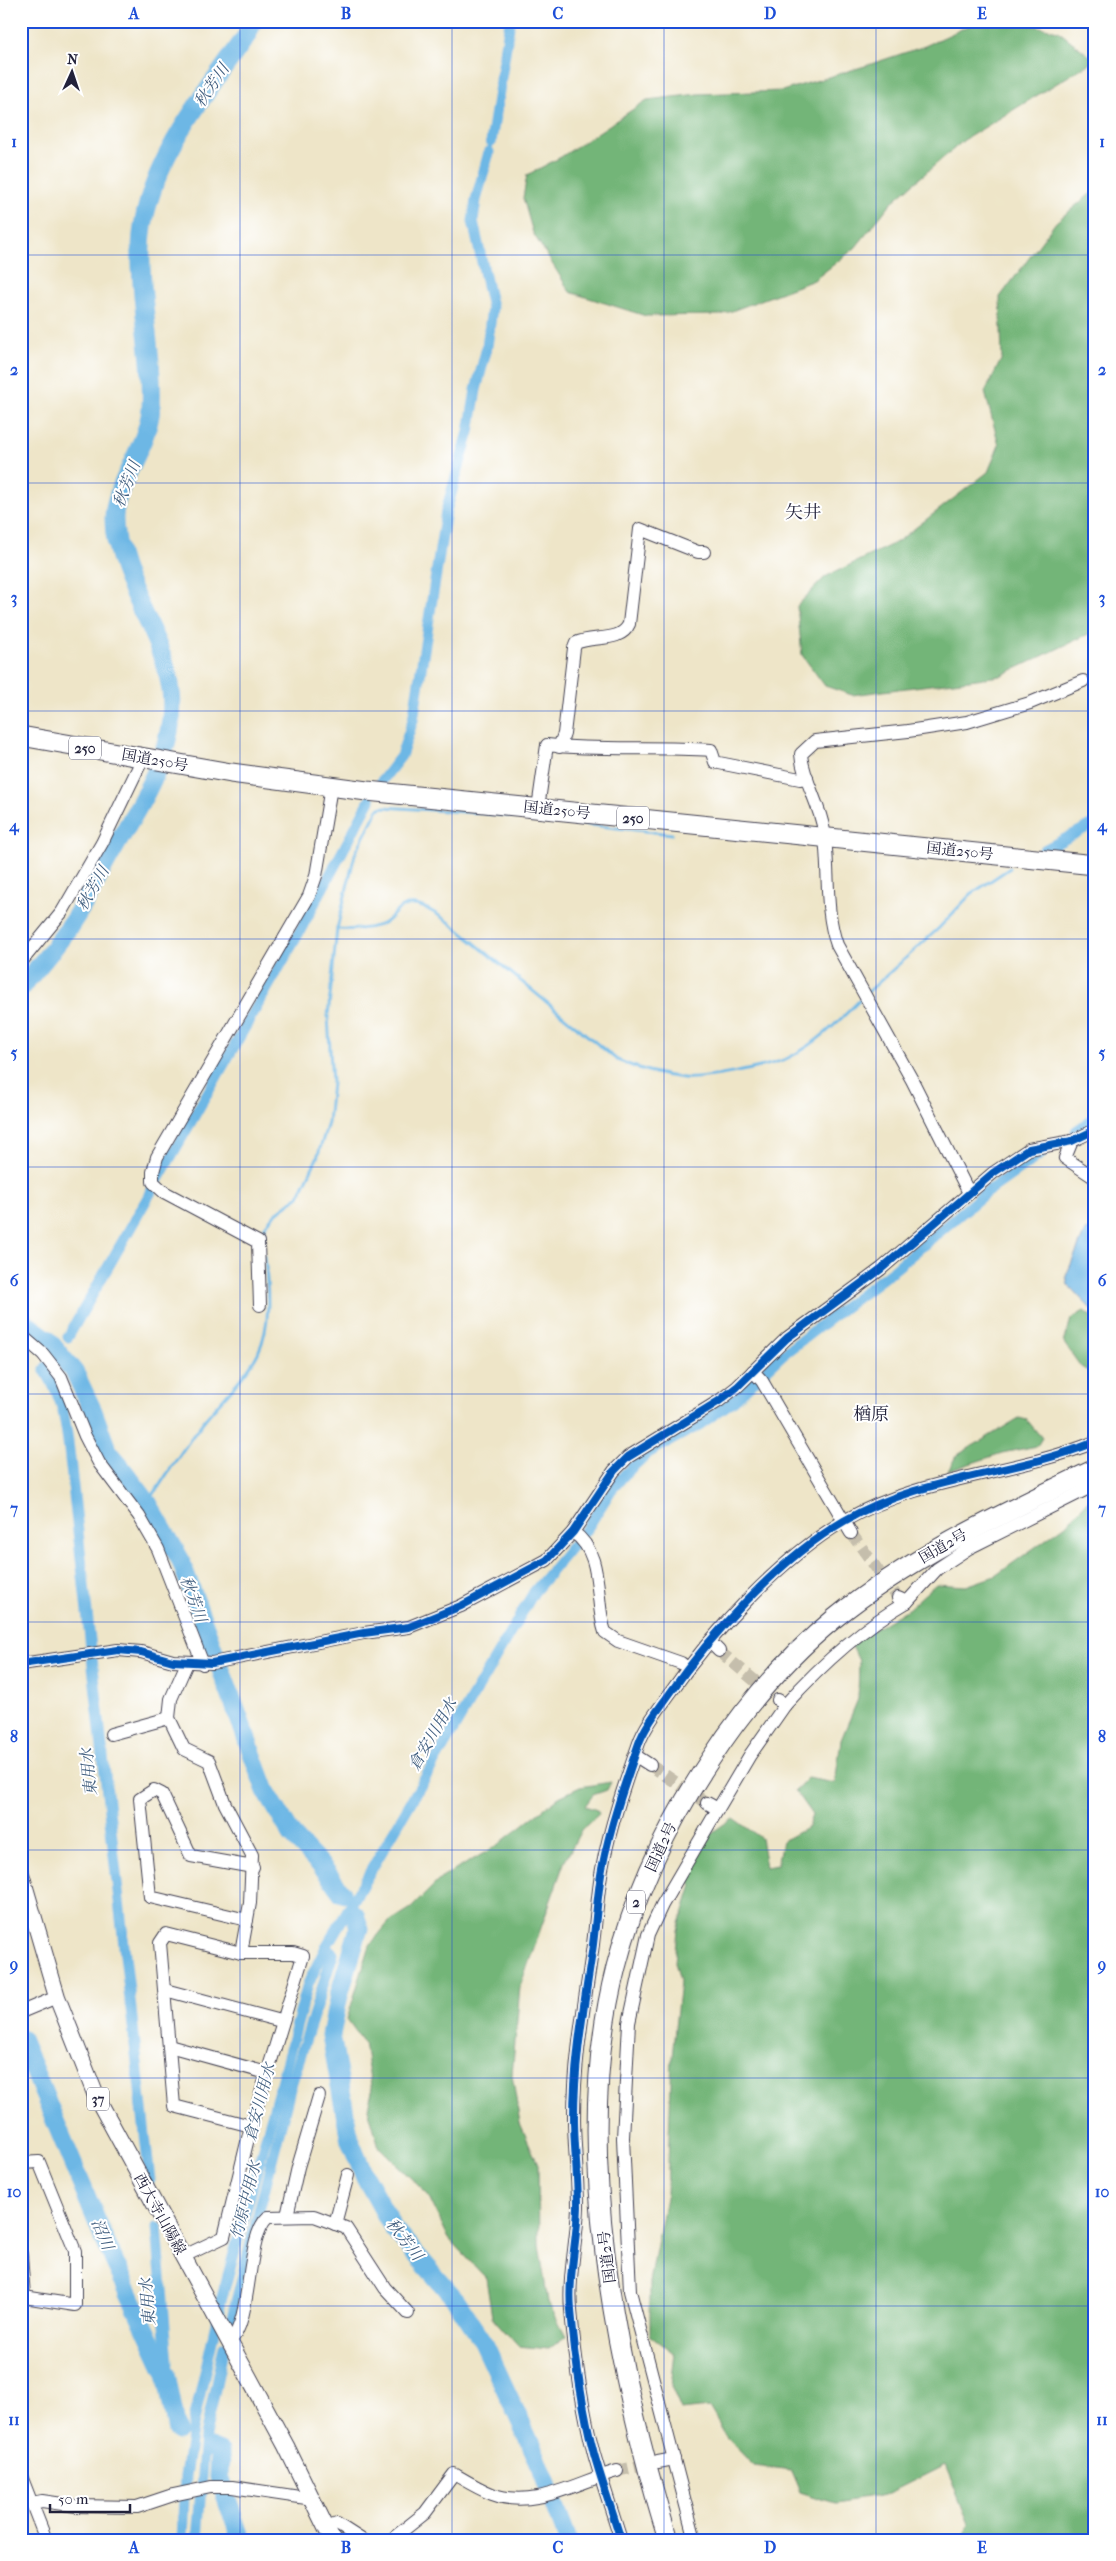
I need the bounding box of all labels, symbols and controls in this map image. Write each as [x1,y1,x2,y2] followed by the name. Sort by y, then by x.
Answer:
[128,4,140,23] text: A
[341,4,351,23] text: B
[553,4,564,23] text: C
[764,4,776,23] text: D
[977,4,987,23] text: E
[48,48,98,98] north arrow
[67,51,79,68] text: N
[190,58,234,110] water label: 秋芳川
[11,132,17,151] text: 1
[1099,132,1105,151] text: 1
[10,360,18,379] text: 2
[1098,360,1106,379] text: 2
[109,457,145,510] water label: 秋芳川
[785,502,821,523] district label: 矢井
[11,588,17,608] text: 3
[1099,588,1105,608] text: 3
[69,736,101,760] road number: 250
[120,745,190,775] street label: 国道250号
[523,798,591,822] street label: 国道250号
[617,806,649,830] road number: 250
[8,816,20,836] text: 4
[1096,816,1108,836] text: 4
[926,839,994,863] street label: 国道250号
[72,861,114,914] water label: 秋芳川
[11,1043,18,1062] text: 5
[1099,1043,1106,1062] text: 5
[10,1271,19,1290] text: 6
[1098,1271,1107,1290] text: 6
[853,1404,889,1425] district label: 楢原
[9,1499,18,1518] text: 7
[1097,1499,1106,1518] text: 7
[916,1525,970,1567] street label: 国道2号
[176,1573,211,1627] water label: 秋芳川
[404,1693,462,1774] water label: 倉安川用水
[10,1727,18,1746] text: 8
[1098,1727,1106,1746] text: 8
[76,1745,100,1797] water label: 東用水
[642,1819,680,1875] street label: 国道2号
[627,1890,645,1914] road number: 2
[9,1955,18,1975] text: 9
[1097,1955,1106,1975] text: 9
[240,2059,280,2143] water label: 倉安川用水
[87,2088,109,2110] road number: 37
[227,2157,265,2241] water label: 竹原中用水
[130,2170,190,2258] street label: 西大寺山陽線
[7,2182,21,2201] text: 10
[1095,2182,1109,2201] text: 10
[382,2215,428,2266] water label: 秋芳川
[88,2216,118,2254] water label: 沼川
[595,2230,619,2284] street label: 国道2号
[136,2275,159,2327] water label: 東用水
[8,2410,20,2429] text: 11
[1096,2410,1108,2429] text: 11
[50,2481,130,2513] scale bar
[58,2490,89,2508] text: 50 m
[128,2538,140,2557] text: A
[341,2538,351,2557] text: B
[553,2538,564,2557] text: C
[764,2538,776,2557] text: D
[977,2538,987,2557] text: E

